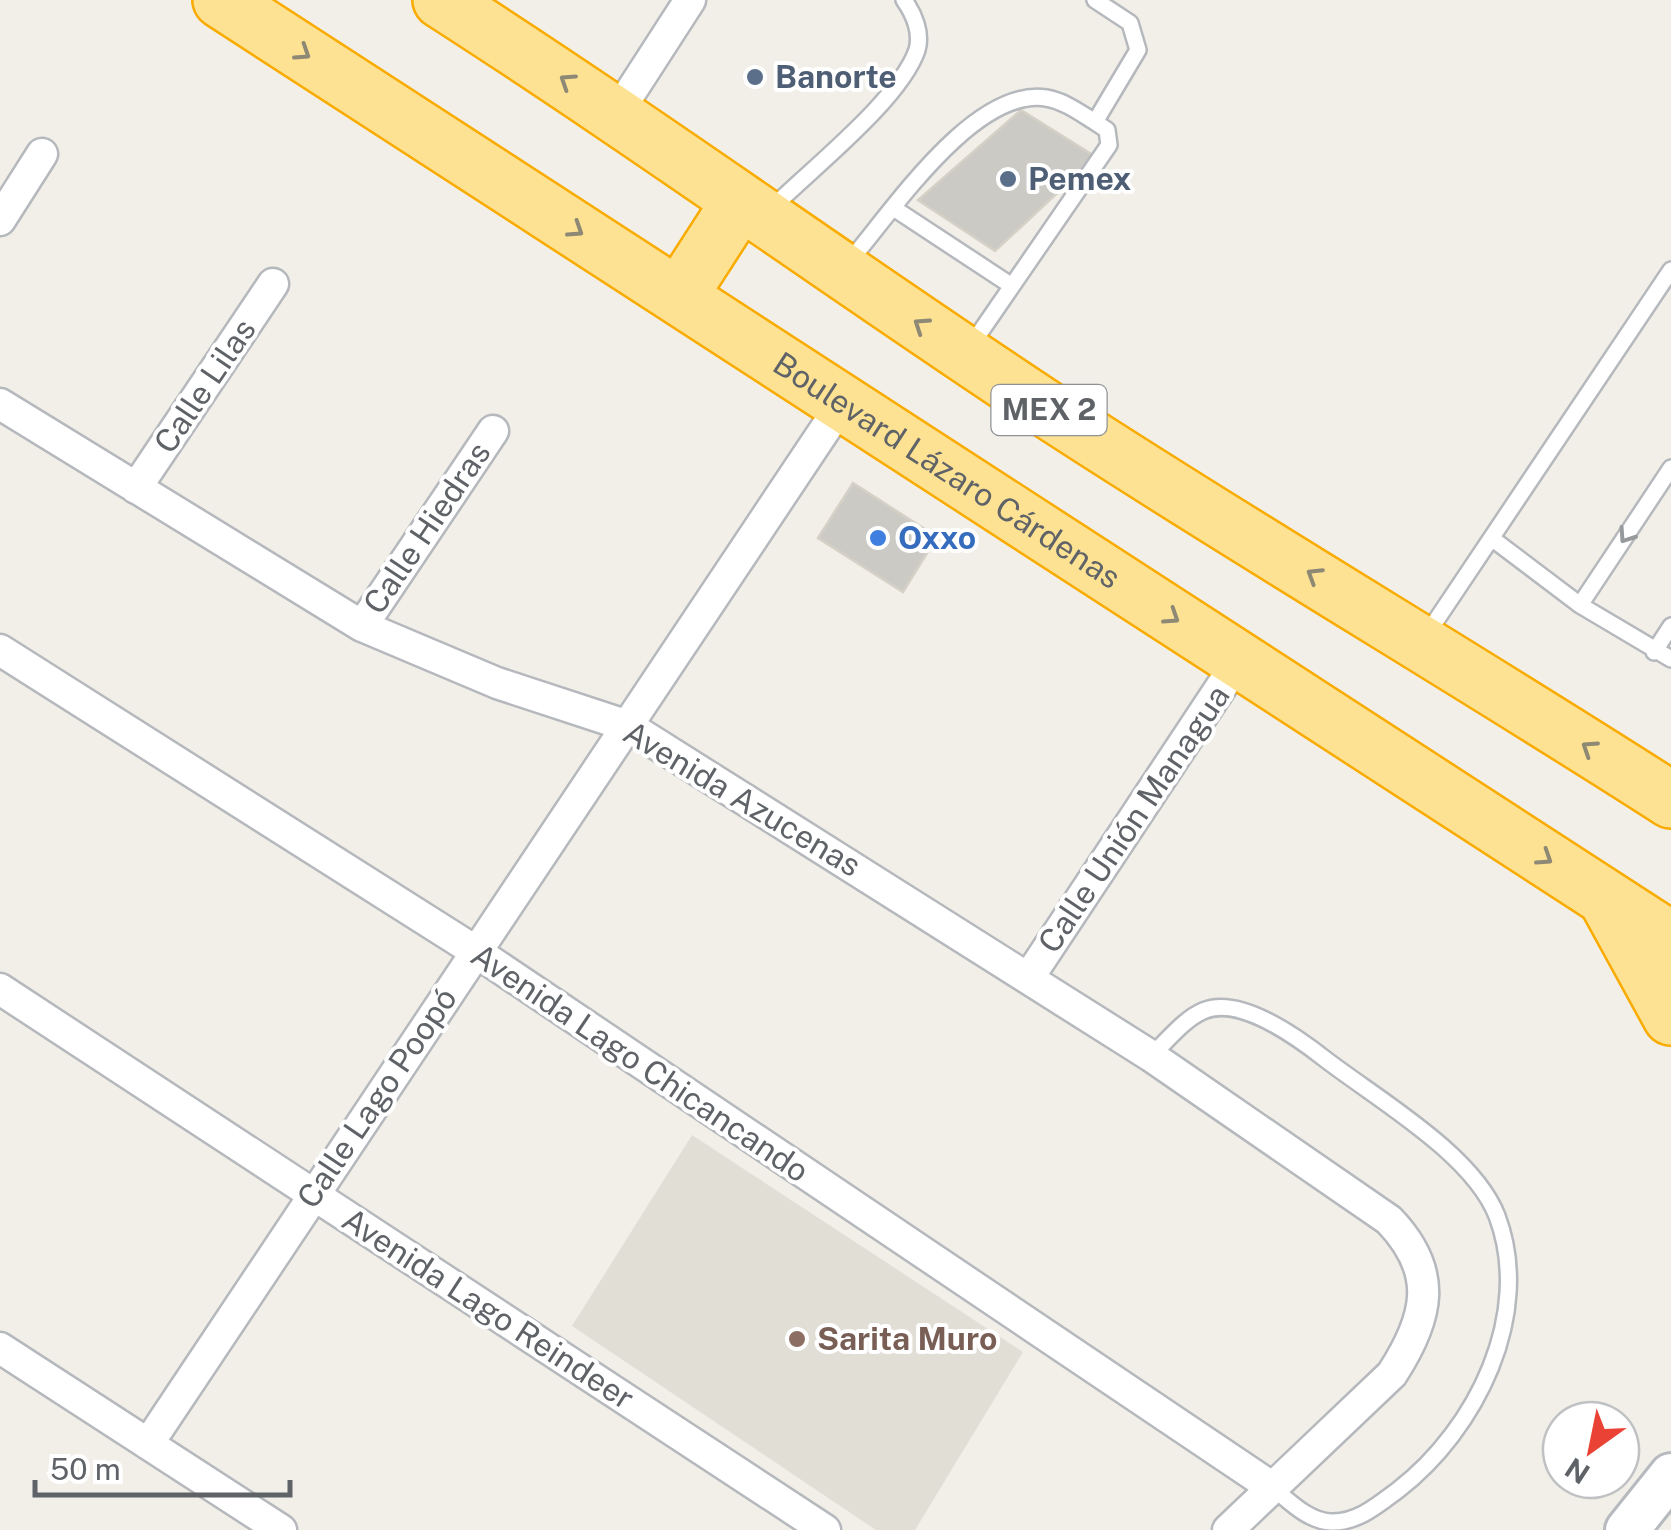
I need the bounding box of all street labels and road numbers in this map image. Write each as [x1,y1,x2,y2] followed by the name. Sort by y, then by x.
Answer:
[146,312,263,460] street label: Calle Lilas
[767,344,1127,596] street label: Boulevard Lázaro Cárdenas
[992,385,1106,435] road number: MEX 2
[356,435,498,620] street label: Calle Hiedras
[1030,678,1237,959] street label: Calle Unión Managua
[617,713,867,884] street label: Avenida Azucenas
[465,936,816,1189] street label: Avenida Lago Chicancando
[289,981,464,1215] street label: Calle Lago Poopó
[336,1200,641,1417] street label: Avenida Lago Reindeer

